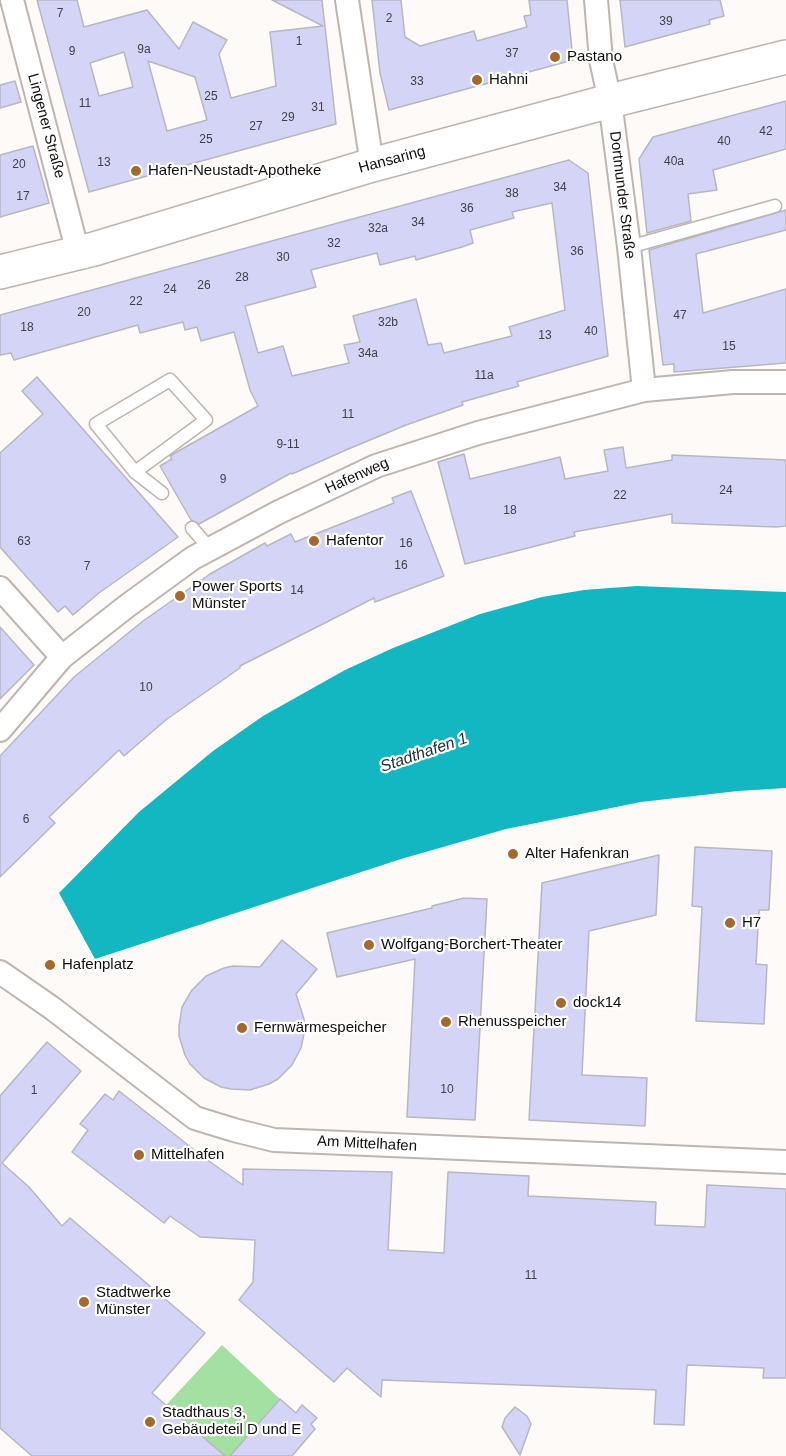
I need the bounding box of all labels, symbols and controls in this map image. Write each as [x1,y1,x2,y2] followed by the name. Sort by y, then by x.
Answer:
[57,7,63,21] house number: 7
[386,12,392,26] house number: 2
[659,15,673,29] house number: 39
[296,35,302,49] house number: 1
[137,43,151,57] house number: 9a
[69,45,75,59] house number: 9
[505,47,519,61] house number: 37
[567,48,622,66] place label: Pastano
[548,50,562,64] marker: Pastano
[489,71,528,89] place label: Hahni
[23,72,69,180] street label: Lingener Straße
[470,73,484,87] marker: Hahni
[410,75,424,89] house number: 33
[204,90,218,104] house number: 25
[79,97,91,111] house number: 11
[311,101,325,115] house number: 31
[281,111,295,125] house number: 29
[249,120,263,134] house number: 27
[759,125,773,139] house number: 42
[605,130,639,260] street label: Dortmunder Straße
[199,133,213,147] house number: 25
[717,135,731,149] house number: 40
[357,142,427,178] street label: Hansaring
[664,155,684,169] house number: 40a
[97,156,111,170] house number: 13
[12,158,26,172] house number: 20
[148,162,321,180] place label: Hafen-Neustadt-Apotheke
[129,164,143,178] marker: Hafen-Neustadt-Apotheke
[553,181,567,195] house number: 34
[505,187,519,201] house number: 38
[16,190,30,204] house number: 17
[460,202,474,216] house number: 36
[411,216,425,230] house number: 34
[368,222,388,236] house number: 32a
[327,237,341,251] house number: 32
[570,245,584,259] house number: 36
[276,251,290,265] house number: 30
[235,271,249,285] house number: 28
[197,279,211,293] house number: 26
[163,283,177,297] house number: 24
[129,295,143,309] house number: 22
[77,306,91,320] house number: 20
[673,309,687,323] house number: 47
[378,316,398,330] house number: 32b
[20,321,34,335] house number: 18
[584,325,598,339] house number: 40
[538,329,552,343] house number: 13
[722,340,736,354] house number: 15
[358,347,378,361] house number: 34a
[474,369,494,383] house number: 11a
[342,408,354,422] house number: 11
[276,438,300,452] house number: 9-11
[322,454,392,498] street label: Hafenweg
[220,473,226,487] house number: 9
[719,484,733,498] house number: 24
[613,489,627,503] house number: 22
[503,504,517,518] house number: 18
[326,532,384,550] place label: Hafentor
[307,534,321,548] marker: Hafentor
[17,535,31,549] house number: 63
[399,537,413,551] house number: 16
[394,559,408,573] house number: 16
[84,560,90,574] house number: 7
[192,578,282,613] place label: Power Sports Münster
[290,584,304,598] house number: 14
[173,589,187,603] marker: Power Sports Münster
[139,681,153,695] house number: 10
[378,729,470,777] water label: Stadthafen 1
[23,813,29,827] house number: 6
[525,845,629,863] place label: Alter Hafenkran
[506,847,520,861] marker: Alter Hafenkran
[742,914,761,932] place label: H7
[723,916,737,930] marker: H7
[381,936,562,954] place label: Wolfgang-Borchert-Theater
[362,938,376,952] marker: Wolfgang-Borchert-Theater
[62,956,134,974] place label: Hafenplatz
[43,958,57,972] marker: Hafenplatz
[573,994,621,1012] place label: dock14
[554,996,568,1010] marker: dock14
[458,1013,566,1031] place label: Rhenusspeicher
[439,1015,453,1029] marker: Rhenusspeicher
[254,1019,387,1037] place label: Fernwärmespeicher
[235,1021,249,1035] marker: Fernwärmespeicher
[440,1083,454,1097] house number: 10
[31,1084,37,1098] house number: 1
[317,1132,417,1156] street label: Am Mittelhafen
[151,1146,224,1164] place label: Mittelhafen
[132,1148,146,1162] marker: Mittelhafen
[525,1269,537,1283] house number: 11
[96,1284,171,1319] place label: Stadtwerke Münster
[77,1295,91,1309] marker: Stadtwerke Münster
[162,1404,301,1439] place label: Stadthaus 3, Gebäudeteil D und E
[143,1415,157,1429] marker: Stadthaus 3, Gebäudeteil D und E

